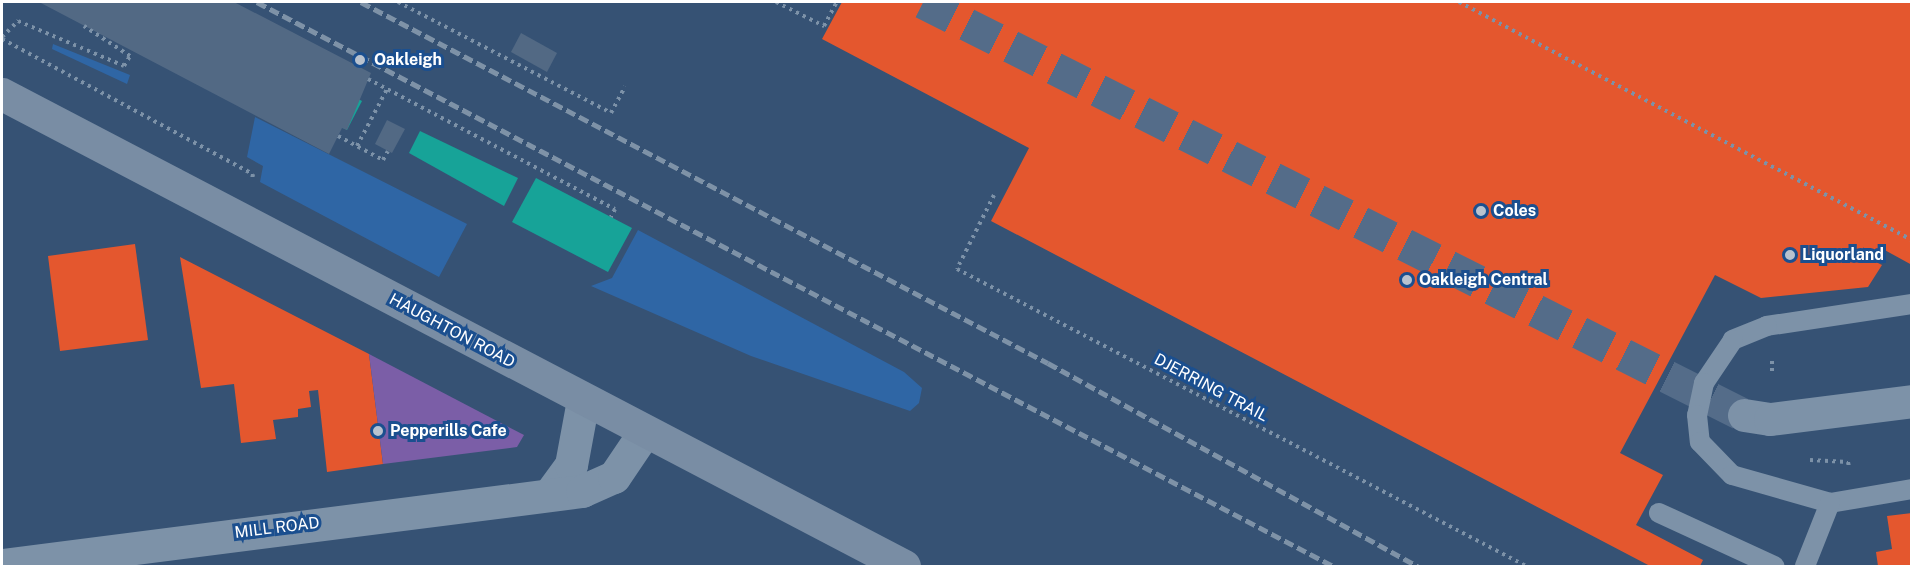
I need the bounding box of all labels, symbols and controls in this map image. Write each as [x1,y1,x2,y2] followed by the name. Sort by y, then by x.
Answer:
[374,50,442,70] place label: Oakleigh
[351,51,369,69] marker: Oakleigh
[1493,201,1536,221] place label: Coles
[1474,204,1488,218] marker: Coles
[1802,245,1884,265] place label: Liquorland
[1783,248,1797,262] marker: Liquorland
[1419,270,1548,290] place label: Oakleigh Central
[1400,273,1414,287] marker: Oakleigh Central
[386,290,518,372] street label: HAUGHTON ROAD
[1151,350,1271,426] street label: DJERRING TRAIL
[390,421,507,441] place label: Pepperills Cafe
[371,424,385,438] marker: Pepperills Cafe
[233,513,321,543] street label: MILL ROAD

